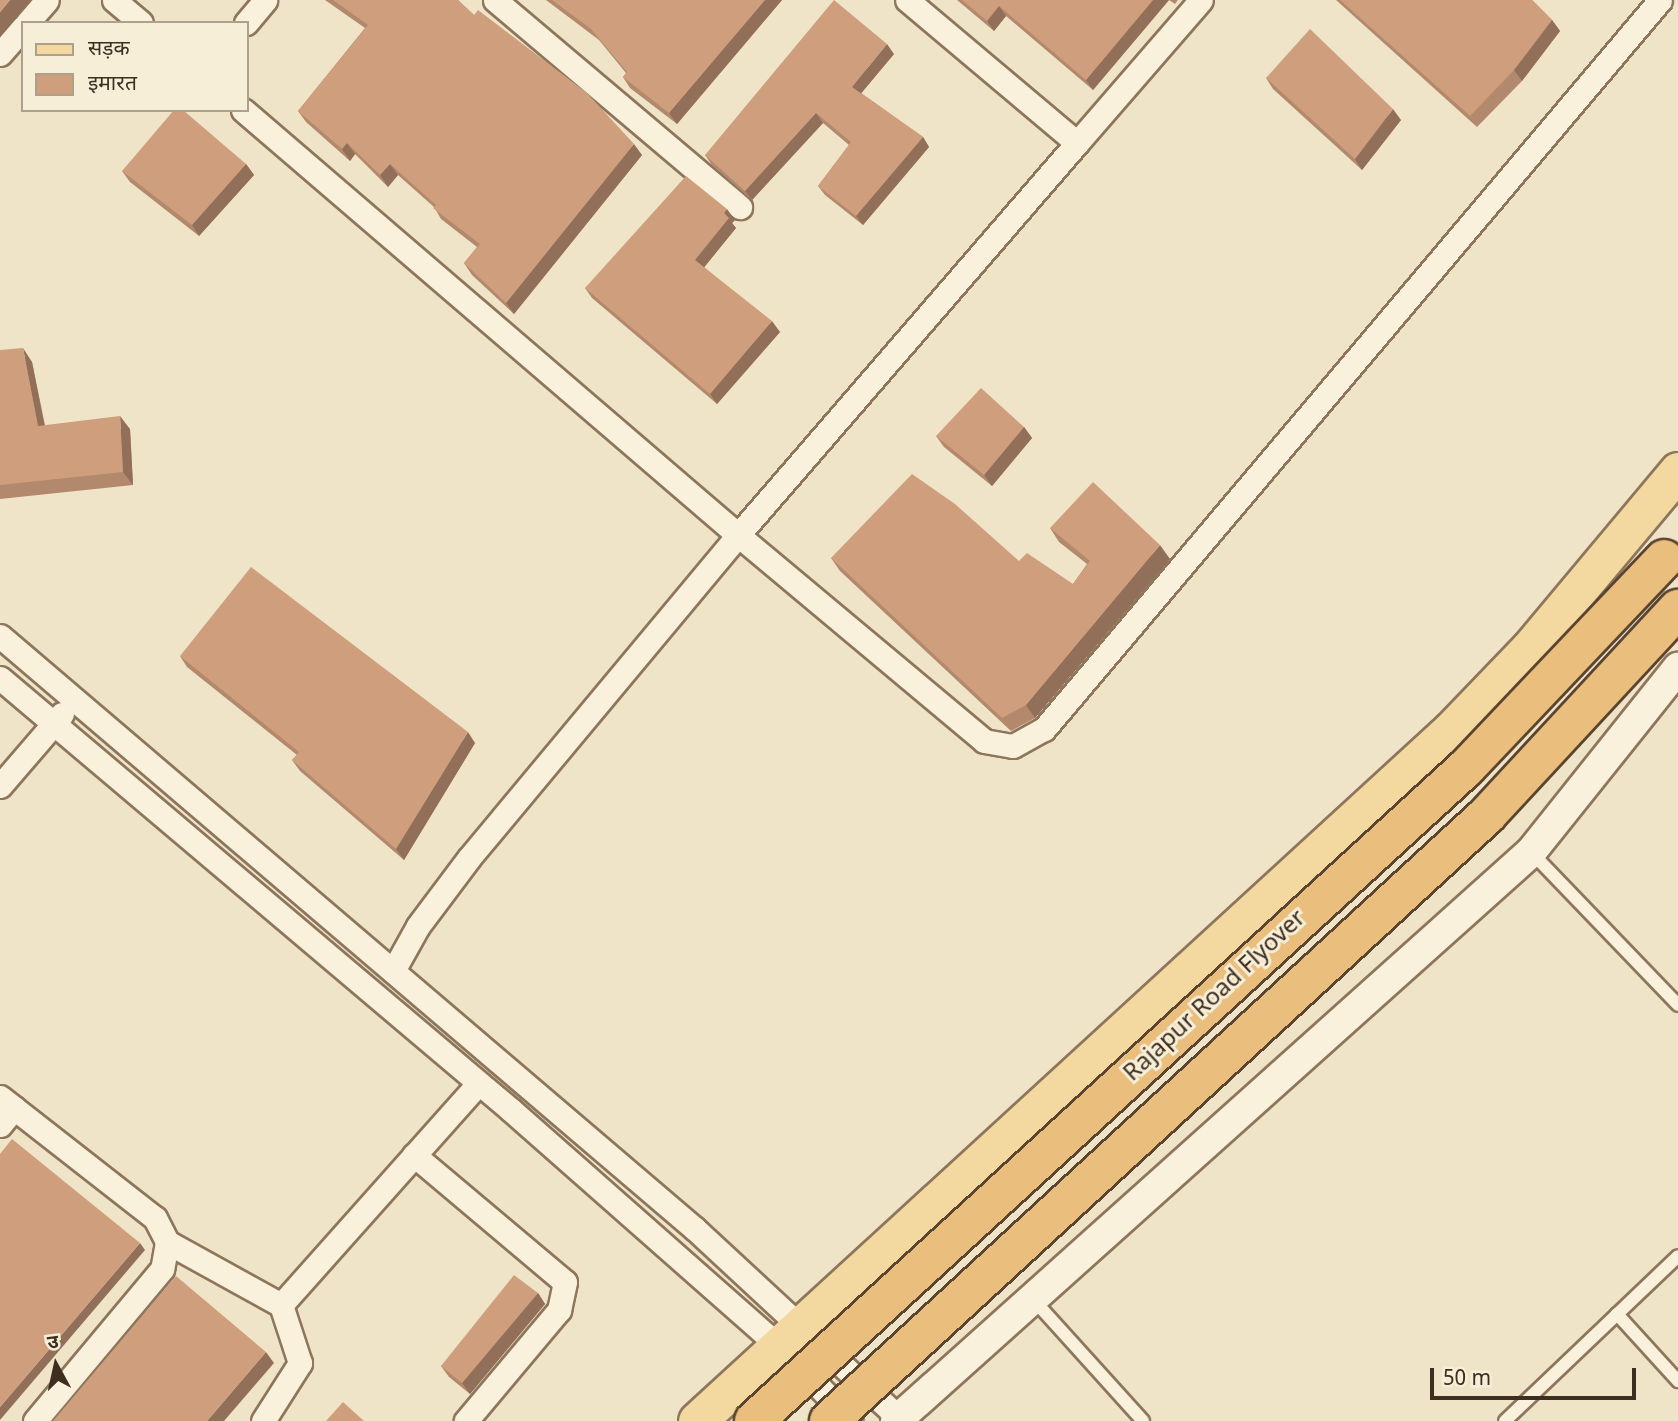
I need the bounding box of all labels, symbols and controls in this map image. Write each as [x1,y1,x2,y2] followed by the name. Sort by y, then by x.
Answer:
[21,21,248,112] legend
[88,36,130,64] text: सड़क
[88,71,137,99] text: इमारत
[1119,905,1313,1089] street label: Rajapur Road Flyover
[21,1330,91,1400] north arrow
[46,1331,60,1357] text: उ
[1433,1354,1640,1398] scale bar
[1443,1366,1491,1394] text: 50 m

